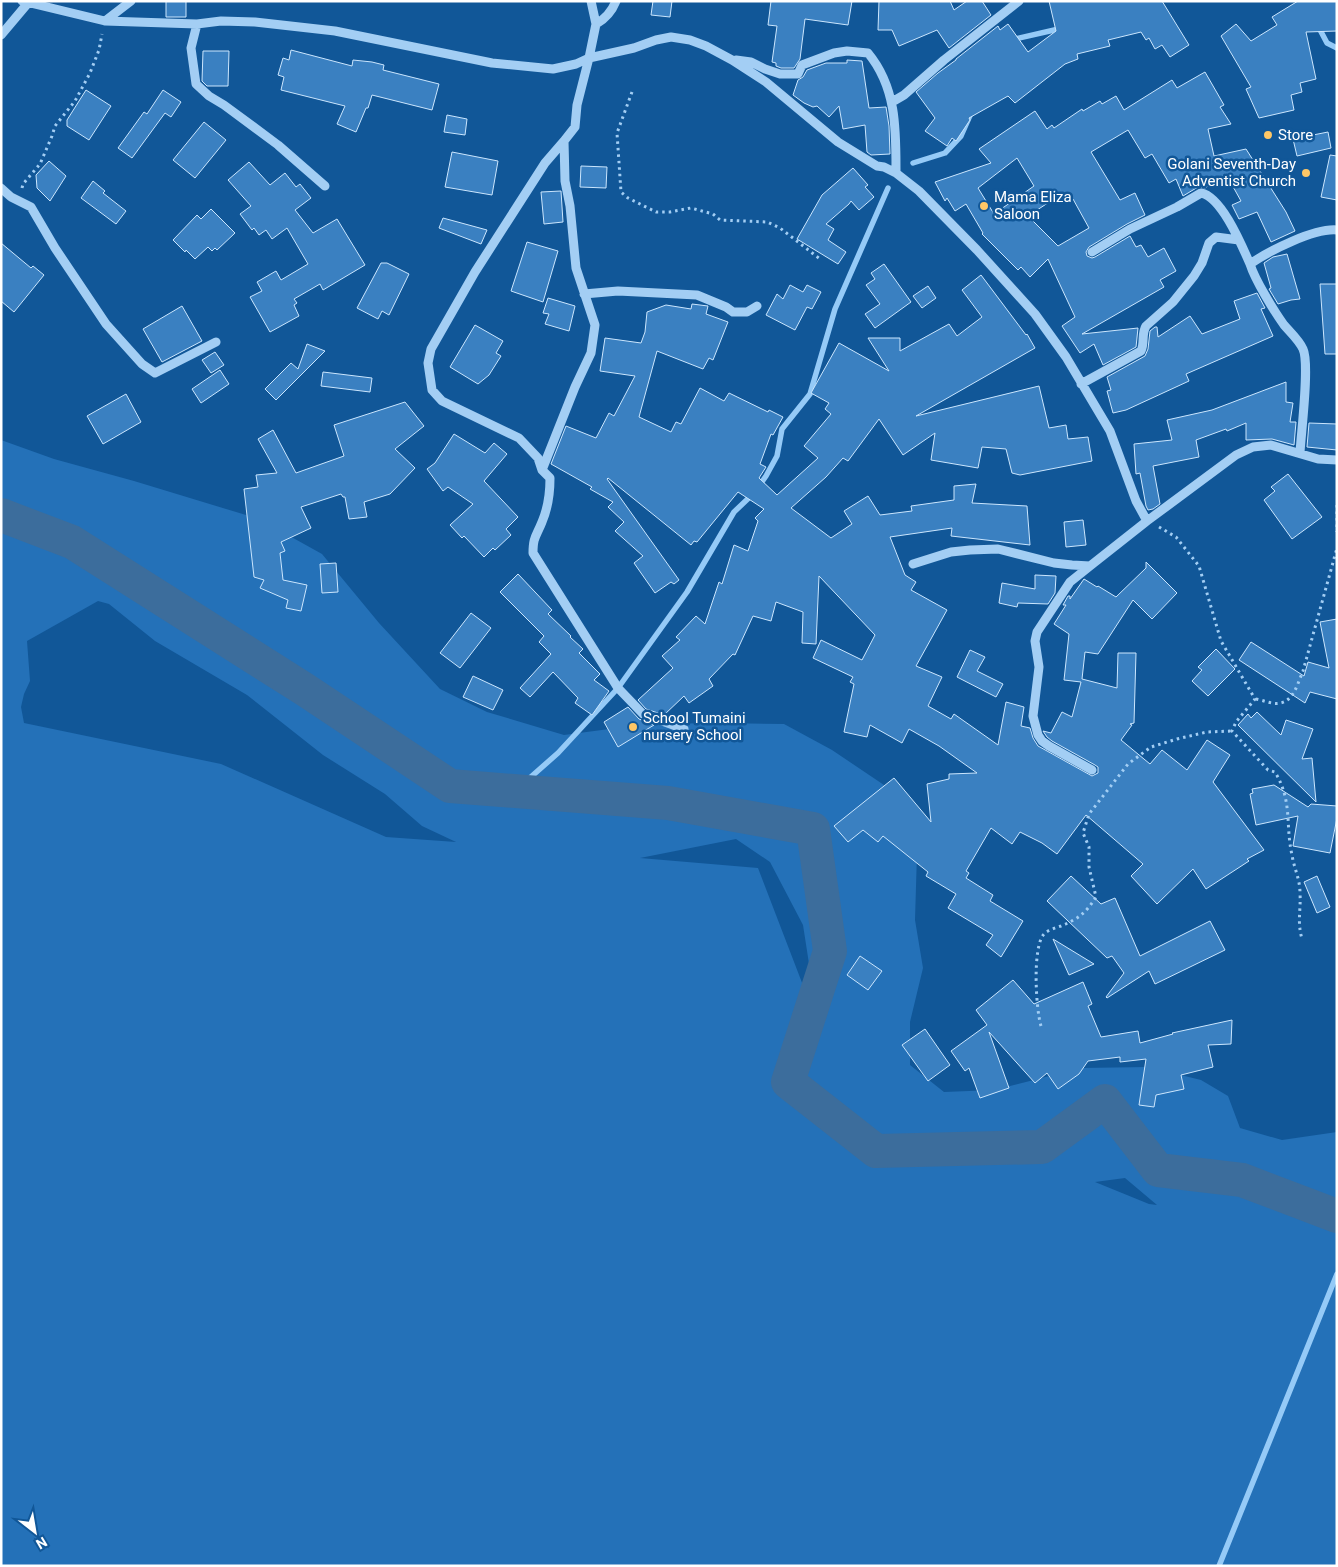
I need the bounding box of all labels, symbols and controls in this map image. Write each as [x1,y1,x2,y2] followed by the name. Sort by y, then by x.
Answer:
[1278,126,1313,144] place label: Store
[1262,129,1274,141] marker: Store
[1167,155,1296,190] place label: Golani Seventh-Day Adventist Church
[1300,167,1312,179] marker: Golani Seventh-Day Adventist Church
[994,188,1072,223] place label: Mama Eliza Saloon
[978,200,990,212] marker: Mama Eliza Saloon
[643,709,746,744] place label: School Tumaini nursery School
[627,721,639,733] marker: School Tumaini nursery School
[10,1507,60,1557] north arrow
[33,1534,50,1553] text: N

